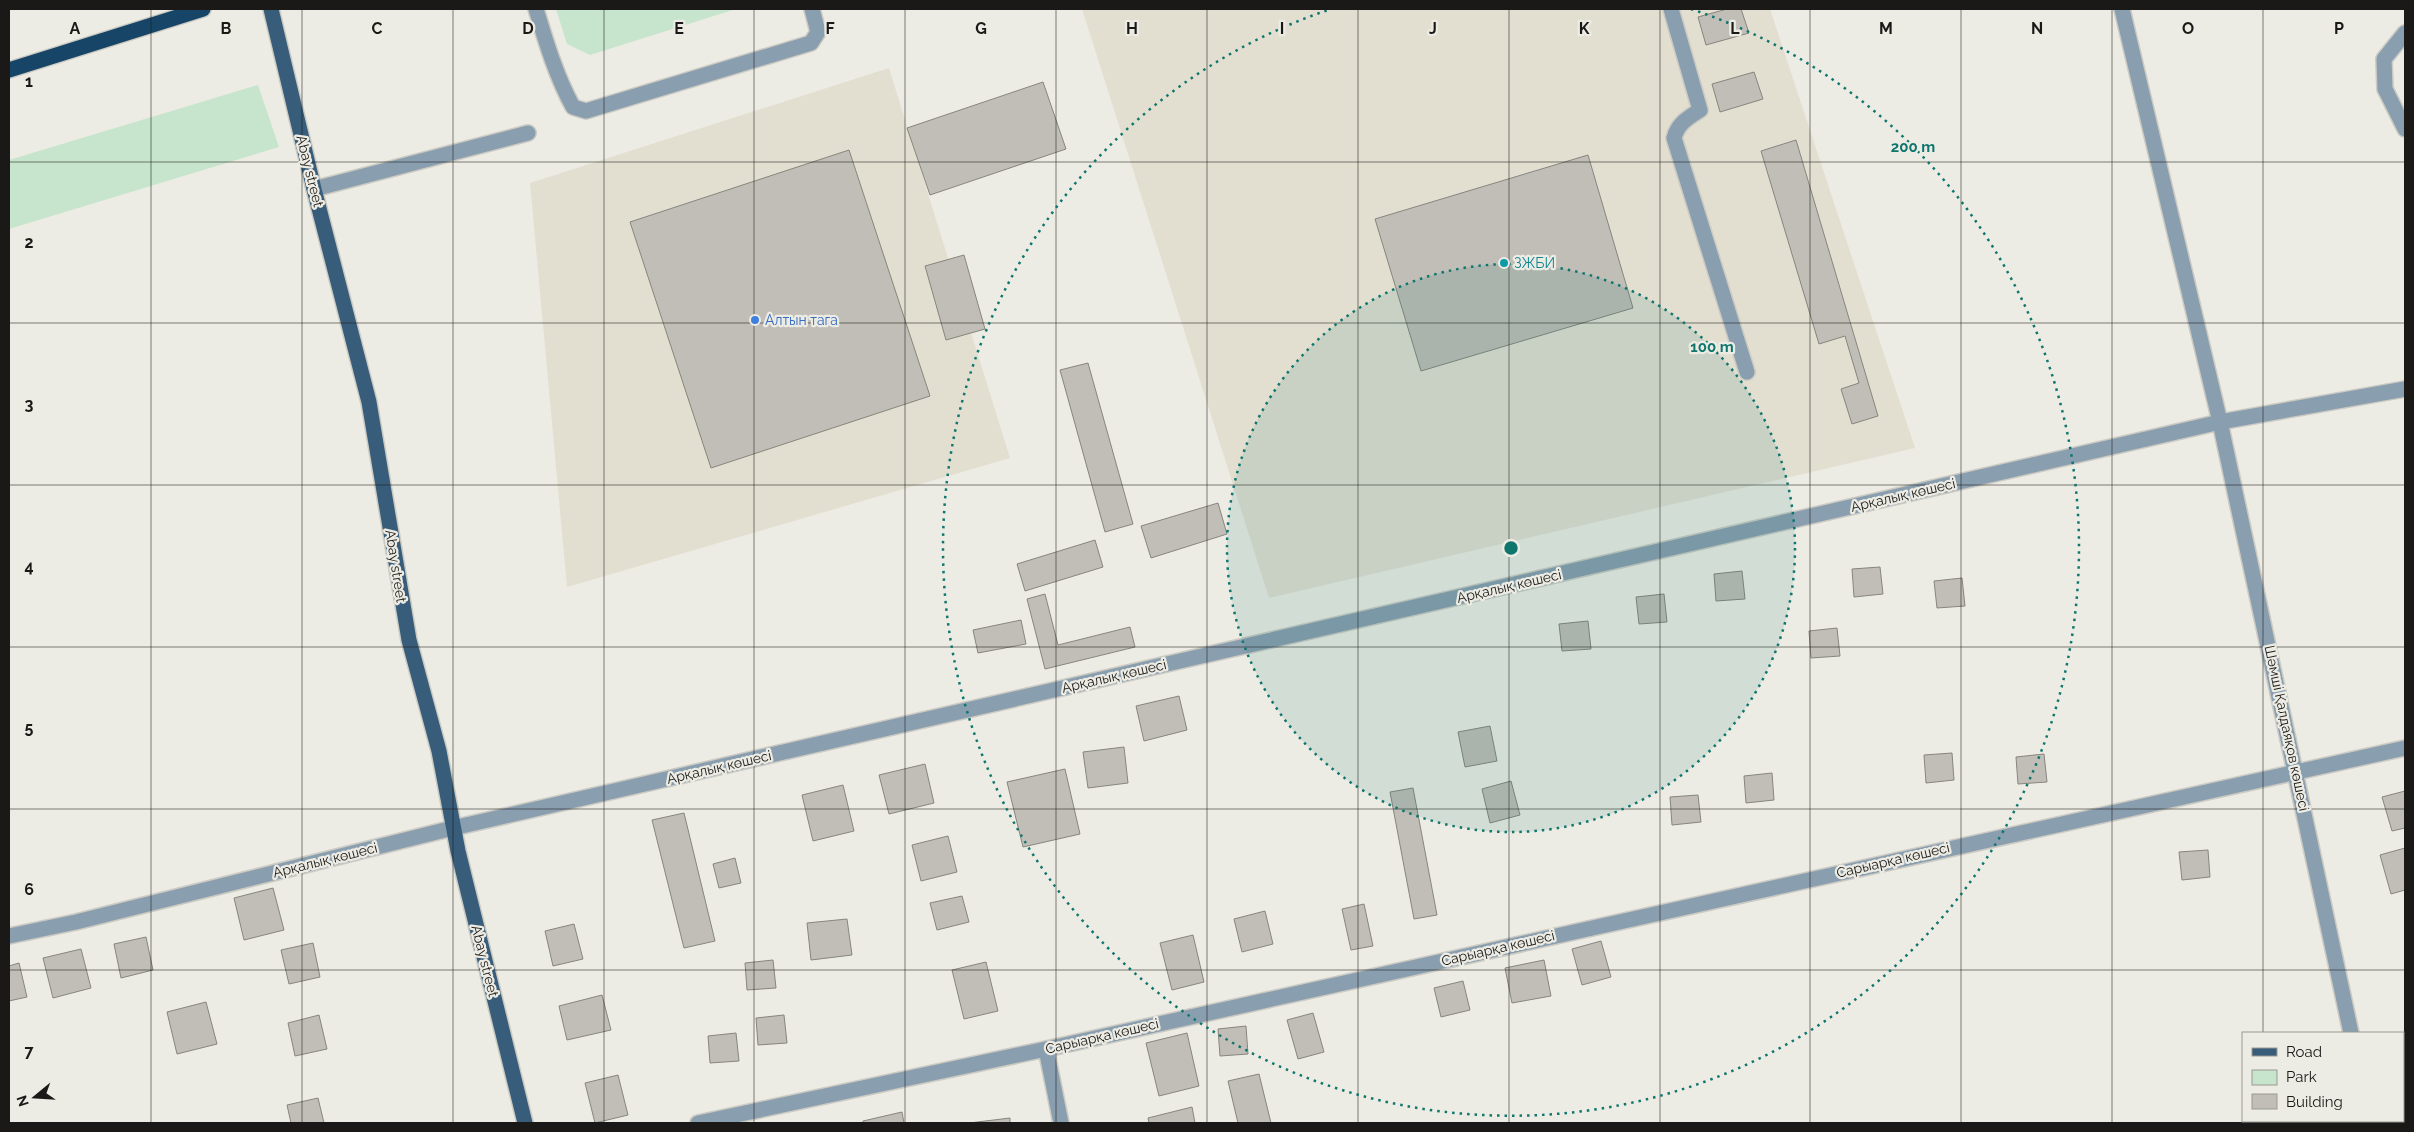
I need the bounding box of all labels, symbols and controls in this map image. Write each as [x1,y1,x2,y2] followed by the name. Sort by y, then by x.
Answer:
[70,19,81,38] text: A
[221,19,232,38] text: B
[372,19,383,38] text: C
[522,19,534,38] text: D
[674,19,684,38] text: E
[825,19,835,38] text: F
[975,19,987,38] text: G
[1126,19,1138,38] text: H
[1280,19,1284,38] text: I
[1429,19,1437,38] text: J
[1579,19,1590,38] text: K
[1730,19,1740,38] text: L
[1879,19,1893,38] text: M
[2031,19,2043,38] text: N
[2182,19,2194,38] text: O
[2334,19,2344,38] text: P
[25,72,33,91] text: 1
[293,133,327,209] street label: Abay street
[1891,138,1935,156] text: 200 m
[24,233,34,252] text: 2
[1514,255,1555,271] place label: ЗЖБИ
[1498,257,1510,269] marker: ЗЖБИ
[765,312,838,328] place label: Алтын тага
[749,314,761,326] marker: Алтын тага
[1690,338,1734,356] text: 100 m
[25,395,34,414] text: 3
[1849,475,1957,515] street label: Арқалық көшесі
[382,528,410,604] street label: Abay street
[1502,539,1520,557] centre of rings
[24,557,34,576] text: 4
[1455,566,1563,606] street label: Арқалық көшесі
[2262,644,2312,812] street label: Шәмші Қалдаяқов көшесі
[1060,656,1168,696] street label: Арқалық көшесі
[25,718,34,737] text: 5
[665,747,773,787] street label: Арқалық көшесі
[271,839,379,881] street label: Арқалық көшесі
[1835,839,1951,881] street label: Сарыарқа көшесі
[24,880,34,899] text: 6
[468,923,502,999] street label: Abay street
[1440,927,1556,969] street label: Сарыарқа көшесі
[1044,1015,1160,1057] street label: Сарыарқа көшесі
[2242,1032,2404,1122] legend
[25,1042,34,1061] text: 7
[2286,1043,2322,1061] text: Road
[2286,1068,2317,1086] text: Park
[10,1072,60,1122] north arrow
[13,1093,32,1109] text: N
[2286,1093,2343,1111] text: Building

